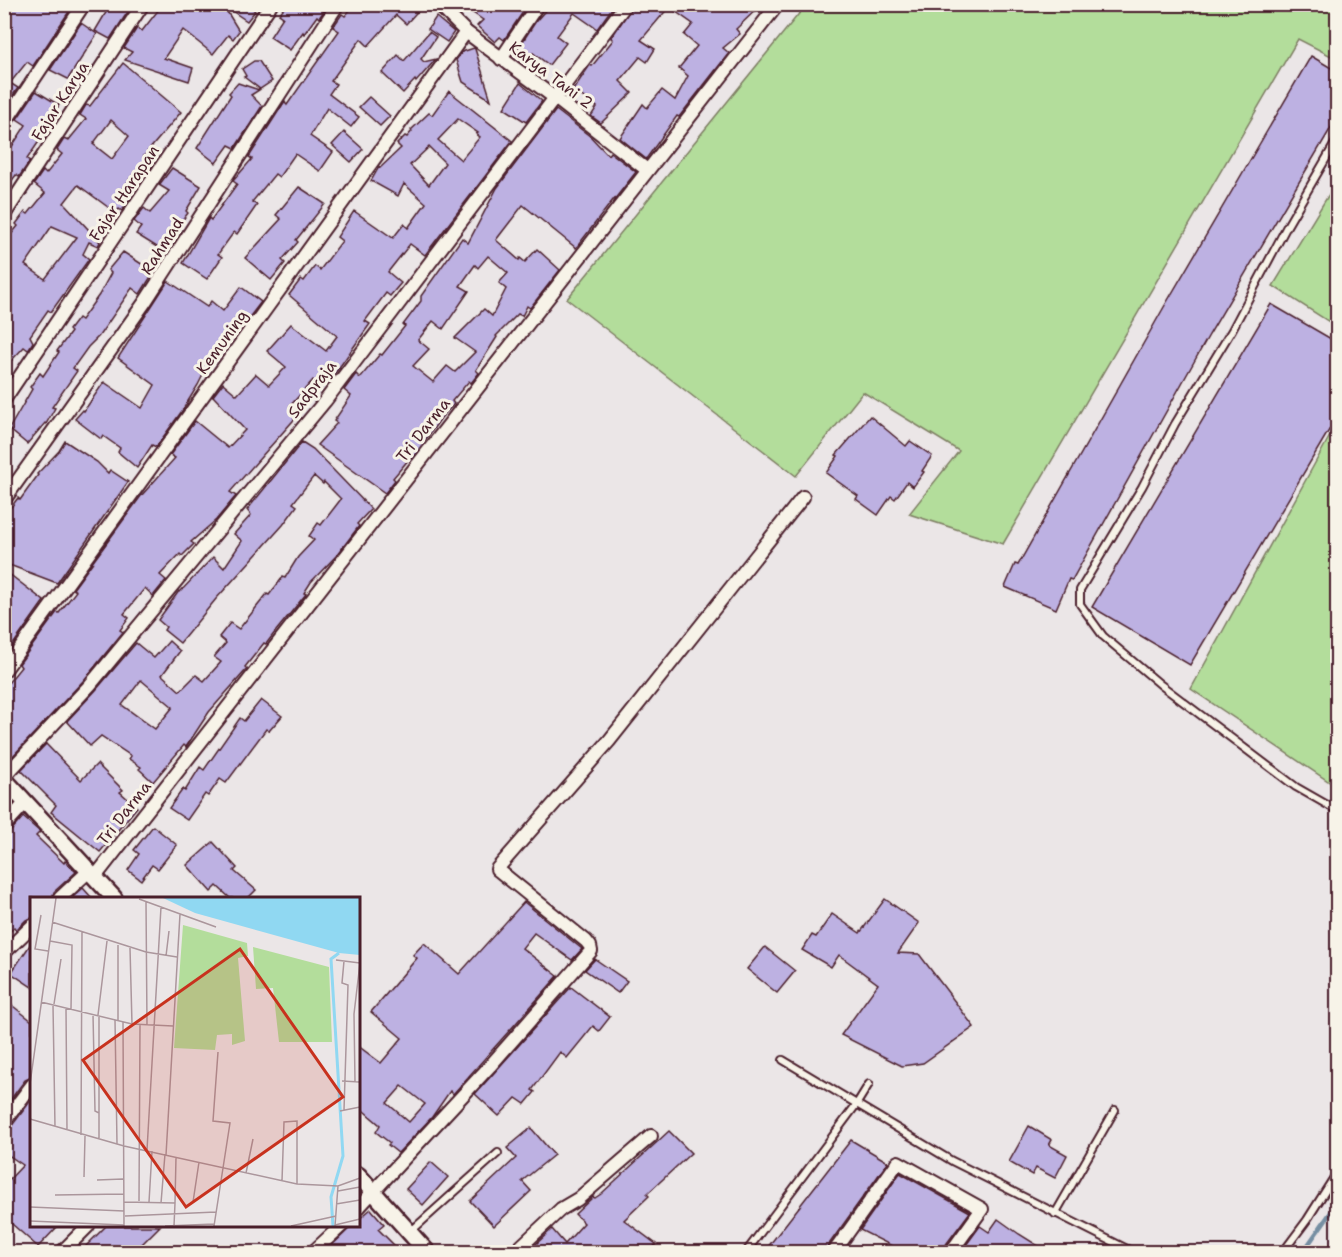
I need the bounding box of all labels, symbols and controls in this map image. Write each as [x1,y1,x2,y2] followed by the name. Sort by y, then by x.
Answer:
[505,37,597,113] street label: Karya Tani 2
[26,57,94,145] street label: Fajar Karya
[84,141,164,245] street label: Fajar Harapan
[136,213,188,279] street label: Rahmad
[192,305,253,378] street label: Kemuning
[283,356,341,422] street label: Sadpraja
[391,394,455,466] street label: Tri Darma
[92,777,156,849] street label: Tri Darma
[30,897,360,1227] inset map

